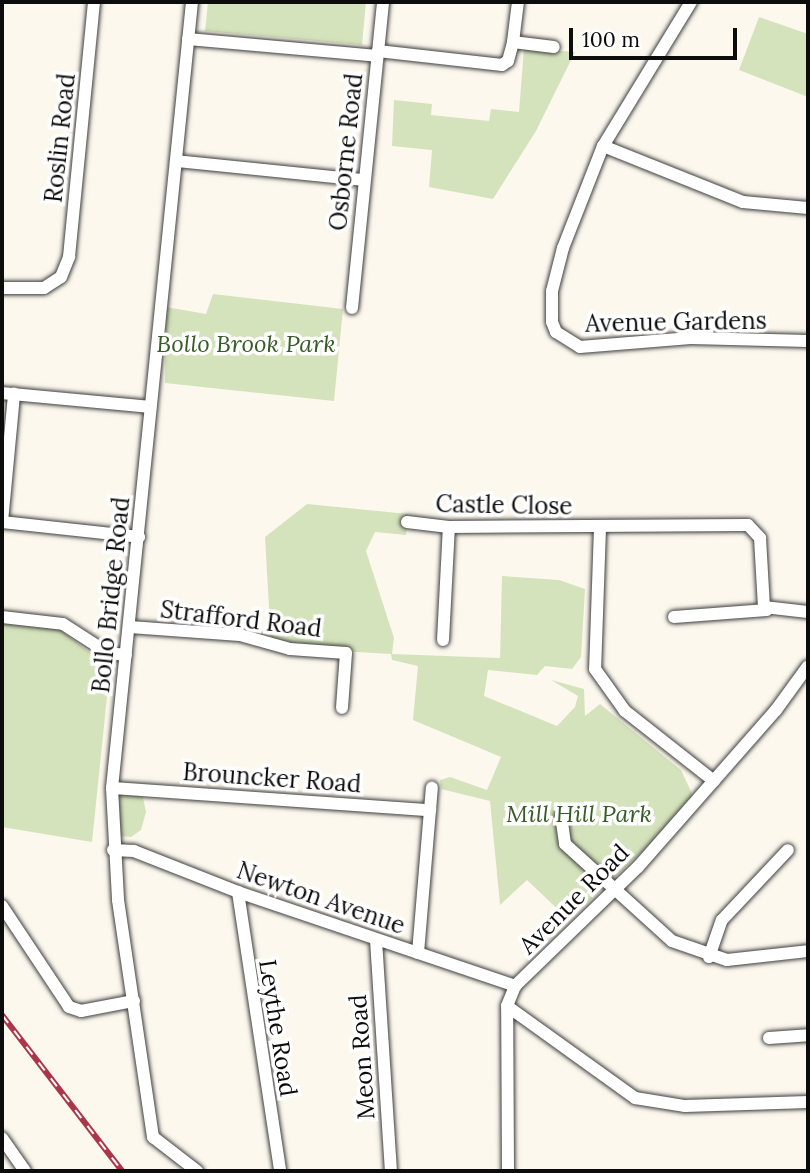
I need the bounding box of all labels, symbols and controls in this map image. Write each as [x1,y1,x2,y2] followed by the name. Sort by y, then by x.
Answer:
[572,14,740,58] scale bar
[582,26,640,53] text: 100 m
[39,72,81,204] street label: Roslin Road
[323,72,369,232] street label: Osborne Road
[585,306,767,338] street label: Avenue Gardens
[156,330,336,358] park label: Bollo Brook Park
[435,489,573,521] street label: Castle Close
[86,496,136,694] street label: Bollo Bridge Road
[159,595,323,643] street label: Strafford Road
[182,757,362,799] street label: Brouncker Road
[506,800,652,828] park label: Mill Hill Park
[513,838,635,960] street label: Avenue Road
[233,856,409,940] street label: Newton Avenue
[253,957,303,1099] street label: Leythe Road
[343,993,381,1121] street label: Meon Road

